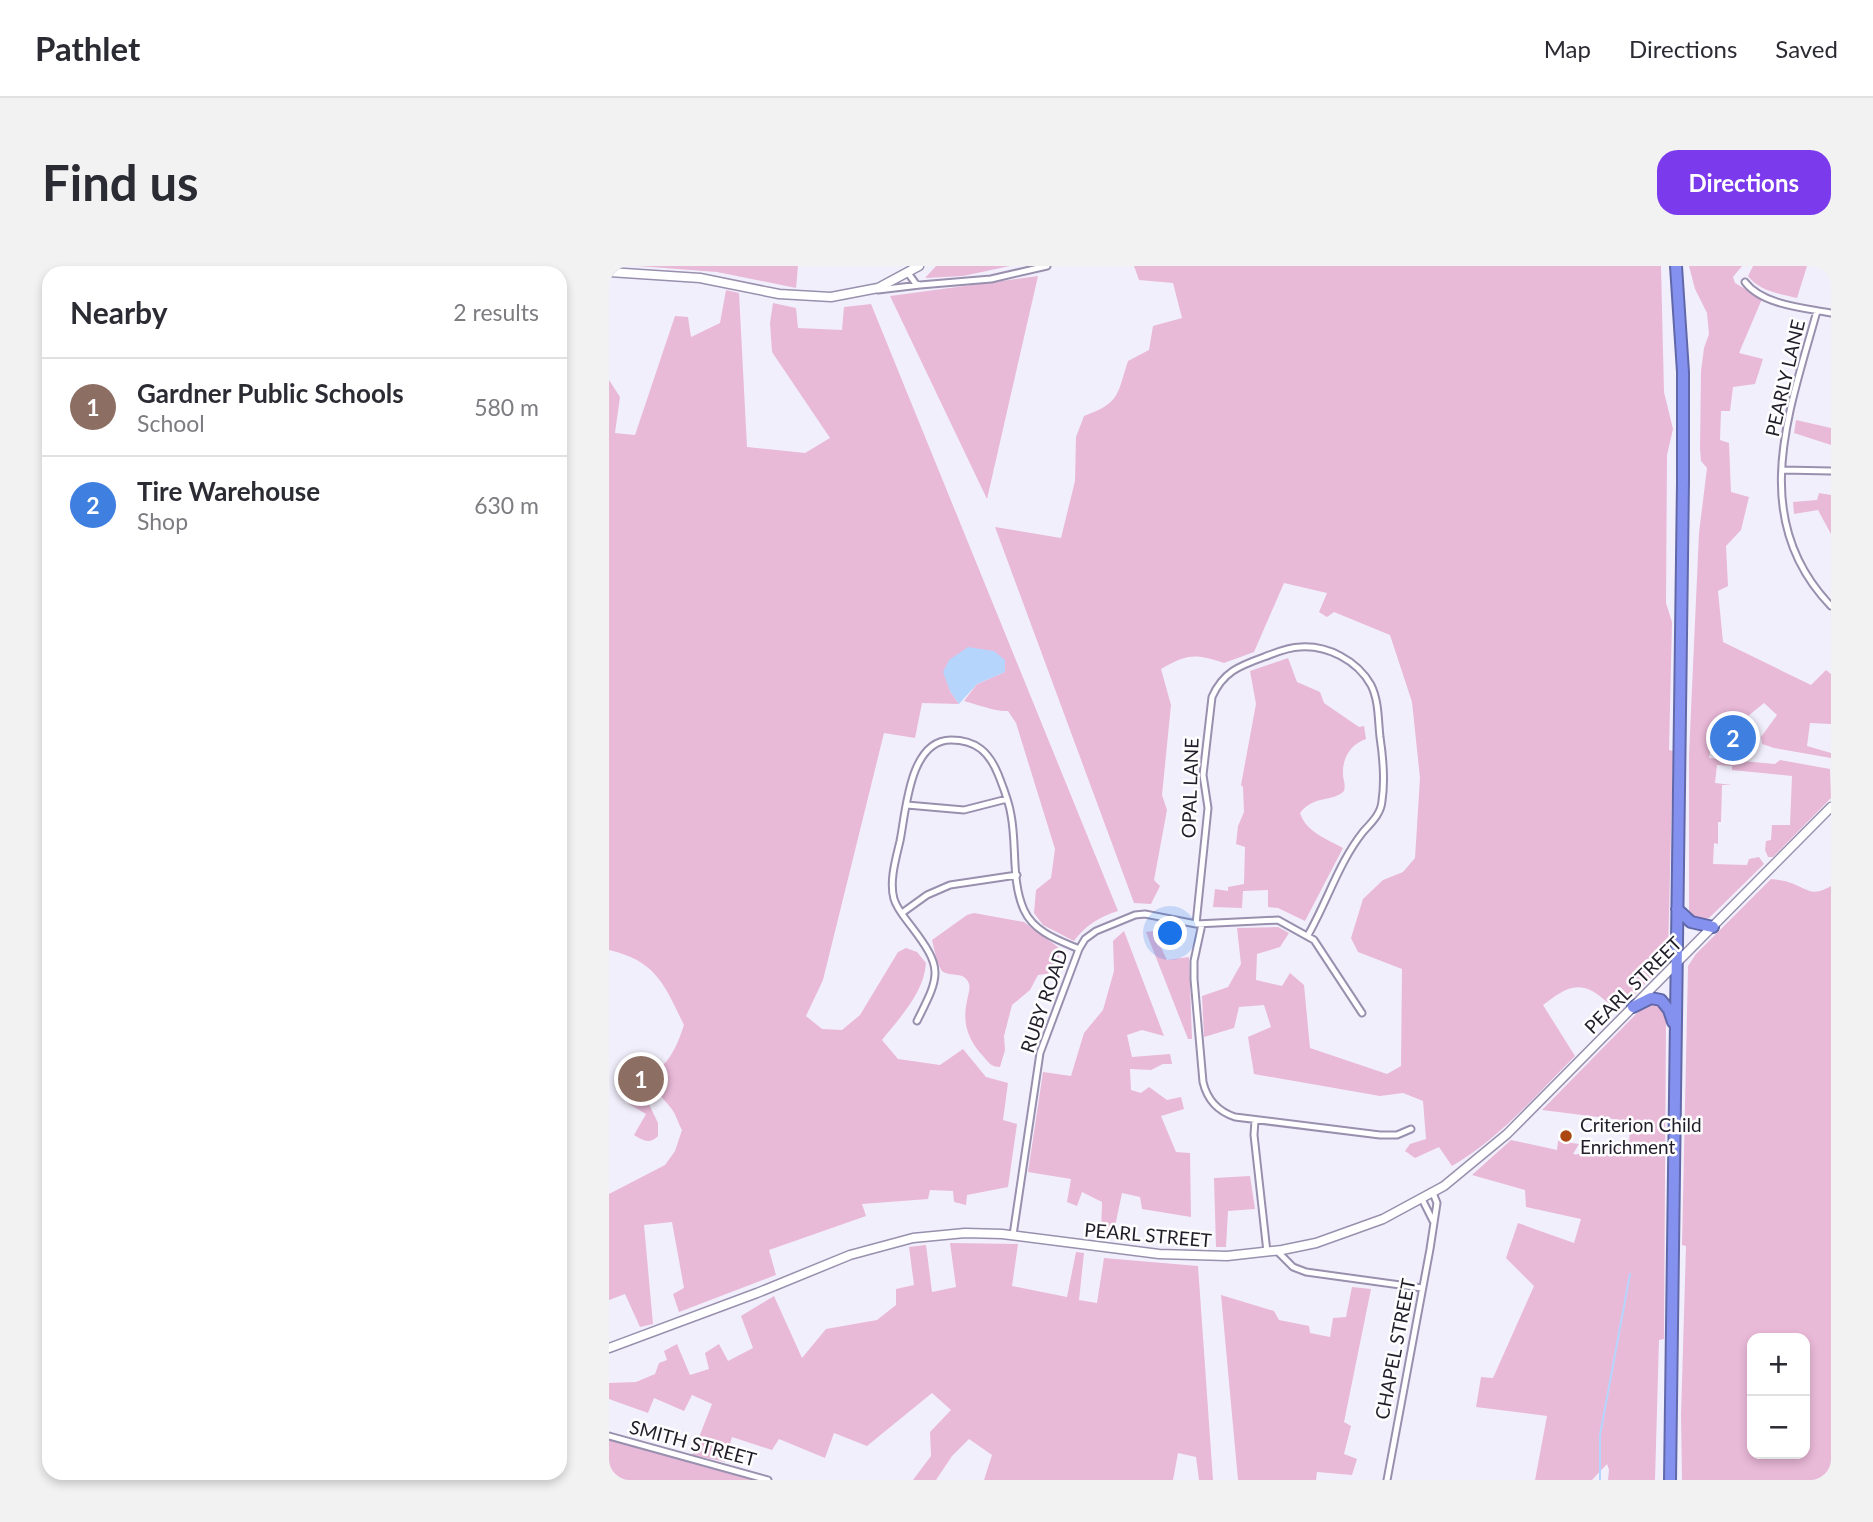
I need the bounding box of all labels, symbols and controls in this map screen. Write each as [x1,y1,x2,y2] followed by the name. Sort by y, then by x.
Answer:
[35,28,140,68] text: Pathlet
[1544,34,1591,63] text: Map
[1629,34,1737,63] text: Directions
[1775,34,1838,63] text: Saved
[1657,150,1831,215] button: Directions
[42,153,199,211] text: Find us
[70,294,168,330] text: Nearby
[453,298,539,326] text: 2 results
[1760,317,1809,439] street label: PEARLY LANE
[137,377,404,409] text: Gardner Public Schools
[86,393,100,421] text: 1
[474,393,539,421] text: 580 m
[137,409,205,437] text: School
[137,475,320,507] text: Tire Warehouse
[86,491,100,519] text: 2
[474,491,539,519] text: 630 m
[137,507,188,535] text: Shop
[1710,712,1756,764] pin: 2
[1176,737,1203,839] street label: OPAL LANE
[1153,916,1187,950] your location
[1579,931,1686,1038] street label: PEARL STREET
[1015,946,1072,1055] street label: RUBY ROAD
[618,1053,664,1105] pin: 1
[1580,1113,1702,1158] place label: Criterion Child Enrichment
[1558,1128,1574,1144] marker: Criterion Child Enrichment
[1083,1217,1213,1252] street label: PEARL STREET
[1370,1276,1419,1421] street label: CHAPEL STREET
[1747,1333,1810,1459] map controls
[1747,1333,1810,1396] button: +
[1747,1396,1810,1459] button: −
[627,1415,759,1471] street label: SMITH STREET

